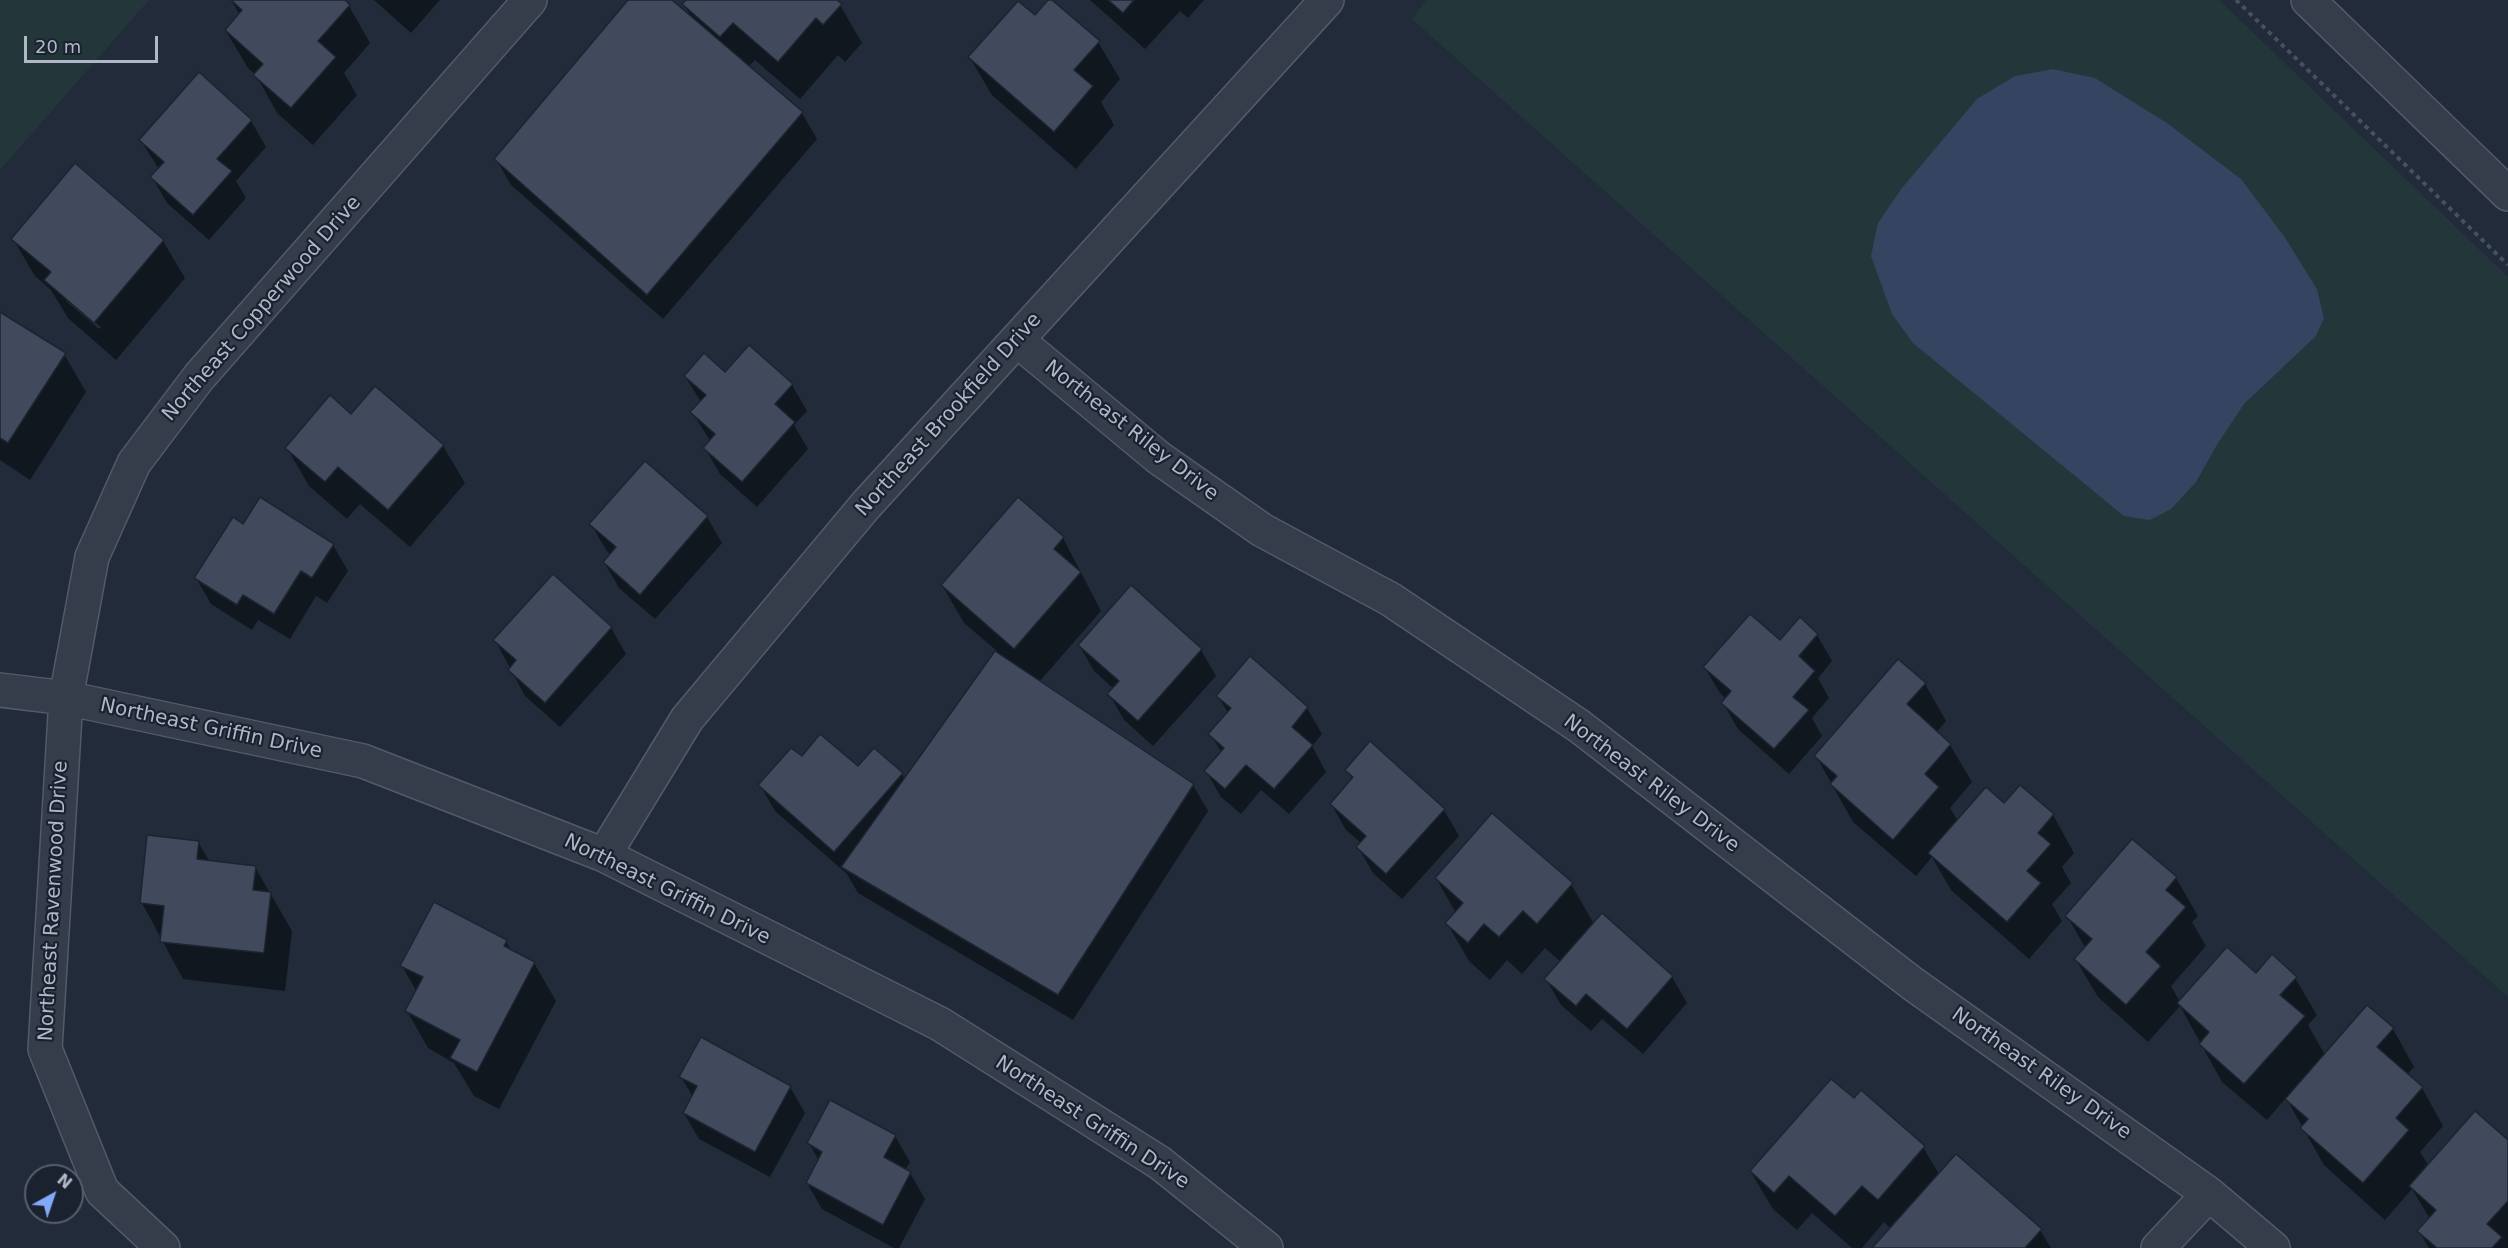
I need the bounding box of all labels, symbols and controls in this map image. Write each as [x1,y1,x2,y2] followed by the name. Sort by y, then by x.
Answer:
[27,24,160,62] scale bar
[35,36,81,57] text: 20 m
[158,192,366,426] street label: Northeast Copperwood Drive
[851,308,1047,522] street label: Northeast Brookfield Drive
[1039,356,1223,506] street label: Northeast Riley Drive
[98,694,324,764] street label: Northeast Griffin Drive
[1558,710,1744,858] street label: Northeast Riley Drive
[35,760,73,1042] street label: Northeast Ravenwood Drive
[560,830,774,950] street label: Northeast Griffin Drive
[1946,1003,2136,1145] street label: Northeast Riley Drive
[991,1051,1193,1195] street label: Northeast Griffin Drive
[24,1164,84,1224] north arrow
[53,1170,76,1193] text: N

